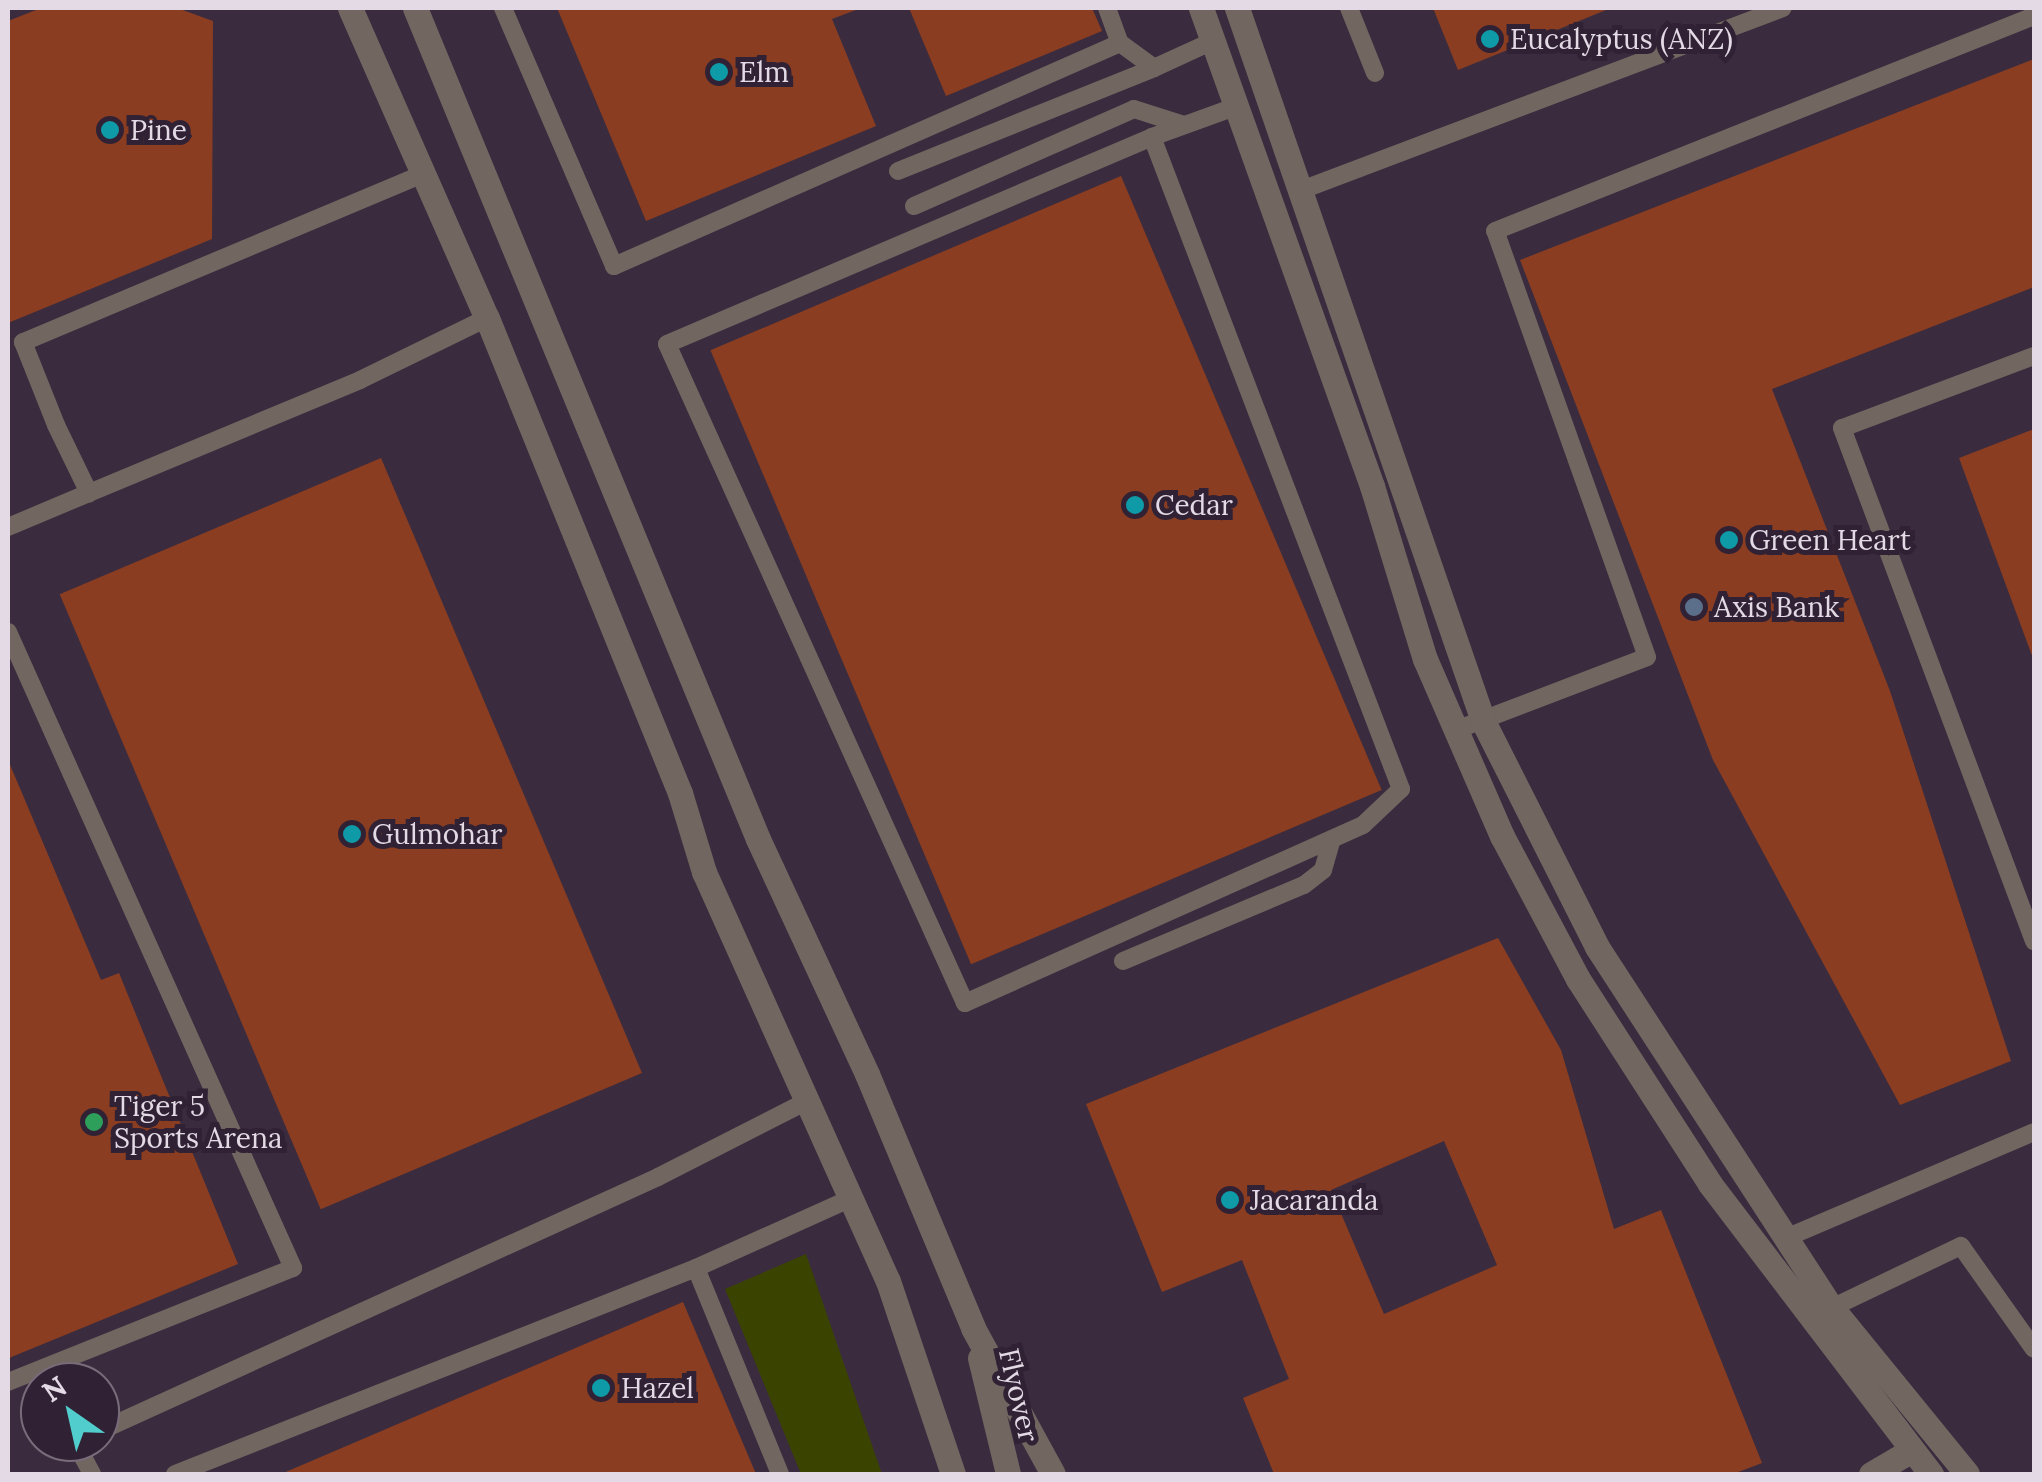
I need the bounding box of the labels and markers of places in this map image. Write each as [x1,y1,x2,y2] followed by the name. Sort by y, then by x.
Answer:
[1510,22,1733,56] place label: Eucalyptus (ANZ)
[1479,28,1501,50] marker: Eucalyptus (ANZ)
[739,55,789,89] place label: Elm
[708,61,730,83] marker: Elm
[130,113,187,147] place label: Pine
[99,119,121,141] marker: Pine
[1155,488,1233,522] place label: Cedar
[1124,494,1146,516] marker: Cedar
[1749,523,1911,557] place label: Green Heart
[1718,529,1740,551] marker: Green Heart
[1714,590,1839,624] place label: Axis Bank
[1683,596,1705,618] marker: Axis Bank
[372,817,502,851] place label: Gulmohar
[341,823,363,845] marker: Gulmohar
[114,1089,282,1155] place label: Tiger 5 Sports Arena
[83,1111,105,1133] marker: Tiger 5 Sports Arena
[1250,1183,1378,1217] place label: Jacaranda
[1219,1189,1241,1211] marker: Jacaranda
[621,1371,694,1405] place label: Hazel
[590,1377,612,1399] marker: Hazel

